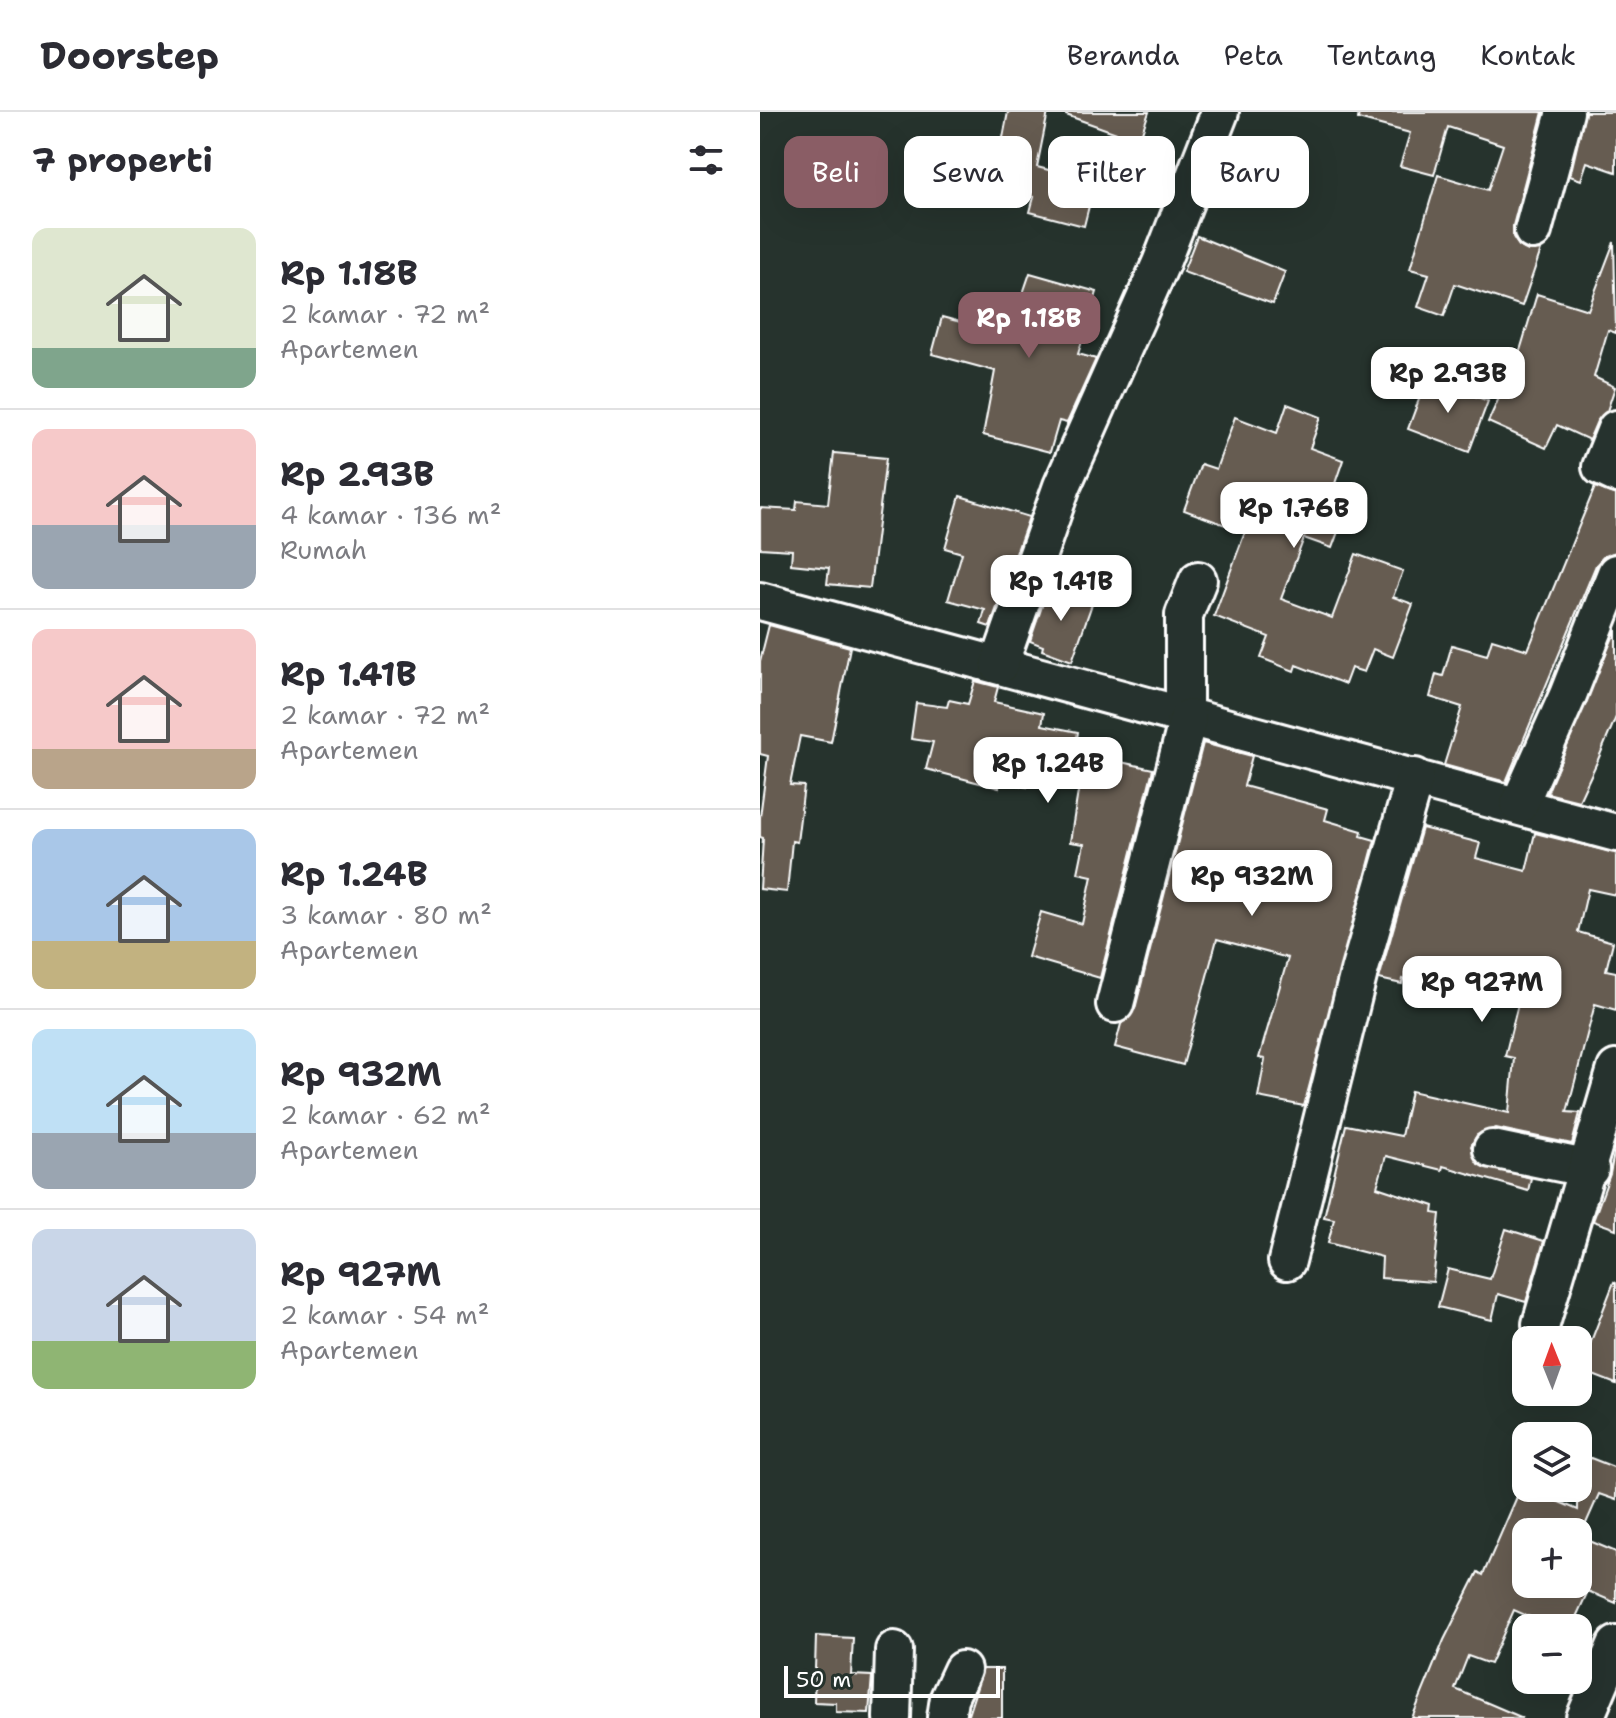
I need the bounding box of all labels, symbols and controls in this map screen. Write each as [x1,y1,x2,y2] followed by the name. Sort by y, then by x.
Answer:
[40,30,219,81] text: Doorstep
[1067,36,1179,74] text: Beranda
[1223,36,1283,74] text: Peta
[1327,36,1436,74] text: Tentang
[1480,36,1576,74] text: Kontak
[784,136,888,208] chip: Beli
[904,136,1032,208] chip: Sewa
[1048,136,1175,208] chip: Filter
[1191,136,1309,208] chip: Baru
[32,137,213,183] text: 7 properti
[684,138,728,182] icon: filters
[280,250,418,296] text: Rp 1.18B
[96,260,192,356] icon: home
[946,292,1112,360] pin: Rp 1.18B
[280,296,490,331] text: 2 kamar · 72 m²
[976,300,1082,335] text: Rp 1.18B
[280,331,419,366] text: Apartemen
[1365,347,1531,415] pin: Rp 2.93B
[1389,355,1507,390] text: Rp 2.93B
[280,451,434,497] text: Rp 2.93B
[96,461,192,557] icon: home
[1211,482,1377,550] pin: Rp 1.76B
[1238,490,1350,525] text: Rp 1.76B
[280,497,501,532] text: 4 kamar · 136 m²
[280,532,367,567] text: Rumah
[978,555,1144,623] pin: Rp 1.41B
[1009,563,1113,598] text: Rp 1.41B
[280,651,417,697] text: Rp 1.41B
[96,661,192,757] icon: home
[280,697,490,732] text: 2 kamar · 72 m²
[280,732,419,767] text: Apartemen
[965,737,1131,805] pin: Rp 1.24B
[991,745,1105,780] text: Rp 1.24B
[1178,850,1326,918] pin: Rp 932M
[280,851,428,897] text: Rp 1.24B
[1190,858,1314,893] text: Rp 932M
[96,861,192,957] icon: home
[280,897,492,932] text: 3 kamar · 80 m²
[280,932,419,967] text: Apartemen
[1408,956,1556,1024] pin: Rp 927M
[1420,964,1544,999] text: Rp 927M
[280,1051,442,1097] text: Rp 932M
[96,1061,192,1157] icon: home
[280,1097,491,1132] text: 2 kamar · 62 m²
[280,1132,419,1167] text: Apartemen
[280,1251,441,1297] text: Rp 927M
[96,1261,192,1357] icon: home
[280,1297,490,1332] text: 2 kamar · 54 m²
[1512,1326,1592,1406] north arrow
[1512,1326,1592,1694] map controls
[280,1332,419,1367] text: Apartemen
[1512,1422,1592,1502] button: layers
[1512,1518,1592,1598] button: +
[1512,1614,1592,1694] button: −
[784,1662,1000,1698] scale bar
[796,1665,851,1694] text: 50 m

